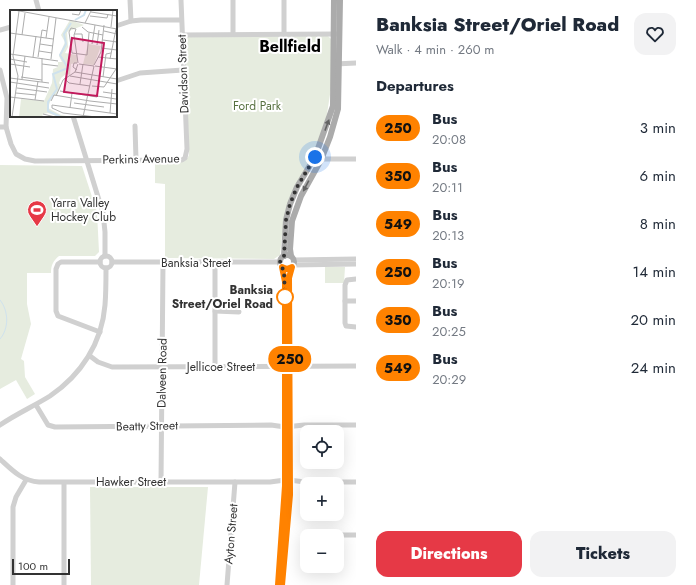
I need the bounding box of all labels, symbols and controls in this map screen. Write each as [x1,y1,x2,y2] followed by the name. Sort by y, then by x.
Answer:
[10,10,117,117] inset map
[376,11,619,38] text: Banksia Street/Oriel Road
[634,13,676,55] button: heart
[173,34,193,114] street label: Davidson Street
[259,35,321,58] district label: Bellfield
[376,40,494,59] text: Walk · 4 min · 260 m
[376,75,454,97] text: Departures
[233,97,282,115] park label: Ford Park
[432,108,457,130] text: Bus
[640,117,676,139] text: 3 min
[384,118,412,138] text: 250
[324,119,330,131] one-way arrow
[432,130,466,149] text: 20:08
[305,147,325,167] your location
[102,149,180,169] street label: Perkins Avenue
[432,156,457,178] text: Bus
[639,165,676,187] text: 6 min
[385,166,412,186] text: 350
[432,178,463,197] text: 20:11
[303,180,310,192] one-way arrow
[51,194,116,226] place label: Yarra Valley Hockey Club
[26,199,48,227] sports icon: Yarra Valley Hockey Club
[432,204,458,226] text: Bus
[640,213,676,235] text: 8 min
[384,214,412,234] text: 549
[432,226,464,245] text: 20:13
[432,252,457,274] text: Bus
[161,254,231,272] street label: Banksia Street
[633,261,676,283] text: 14 min
[384,262,412,282] text: 250
[432,274,464,293] text: 20:19
[172,281,273,313] place label: Banksia Street/Oriel Road
[276,288,294,306] marker: Banksia Street/Oriel Road
[432,300,457,322] text: Bus
[630,309,676,331] text: 20 min
[385,310,412,330] text: 350
[432,322,466,341] text: 20:25
[152,338,172,408] street label: Dalveen Road
[267,346,313,372] line badge: 250
[432,348,458,370] text: Bus
[276,349,304,369] text: 250
[631,357,676,379] text: 24 min
[185,358,255,376] street label: Jellicoe Street
[384,358,412,378] text: 549
[432,370,466,389] text: 20:29
[116,416,178,436] street label: Beatty Street
[300,425,344,573] map controls
[300,425,344,469] button: locate
[96,473,166,491] street label: Hawker Street
[300,477,344,521] button: +
[219,503,243,565] street label: Ayton Street
[300,529,344,573] button: −
[376,531,522,577] button: Directions
[530,531,676,577] button: Tickets
[12,557,70,576] scale bar
[18,558,48,574] text: 100 m

